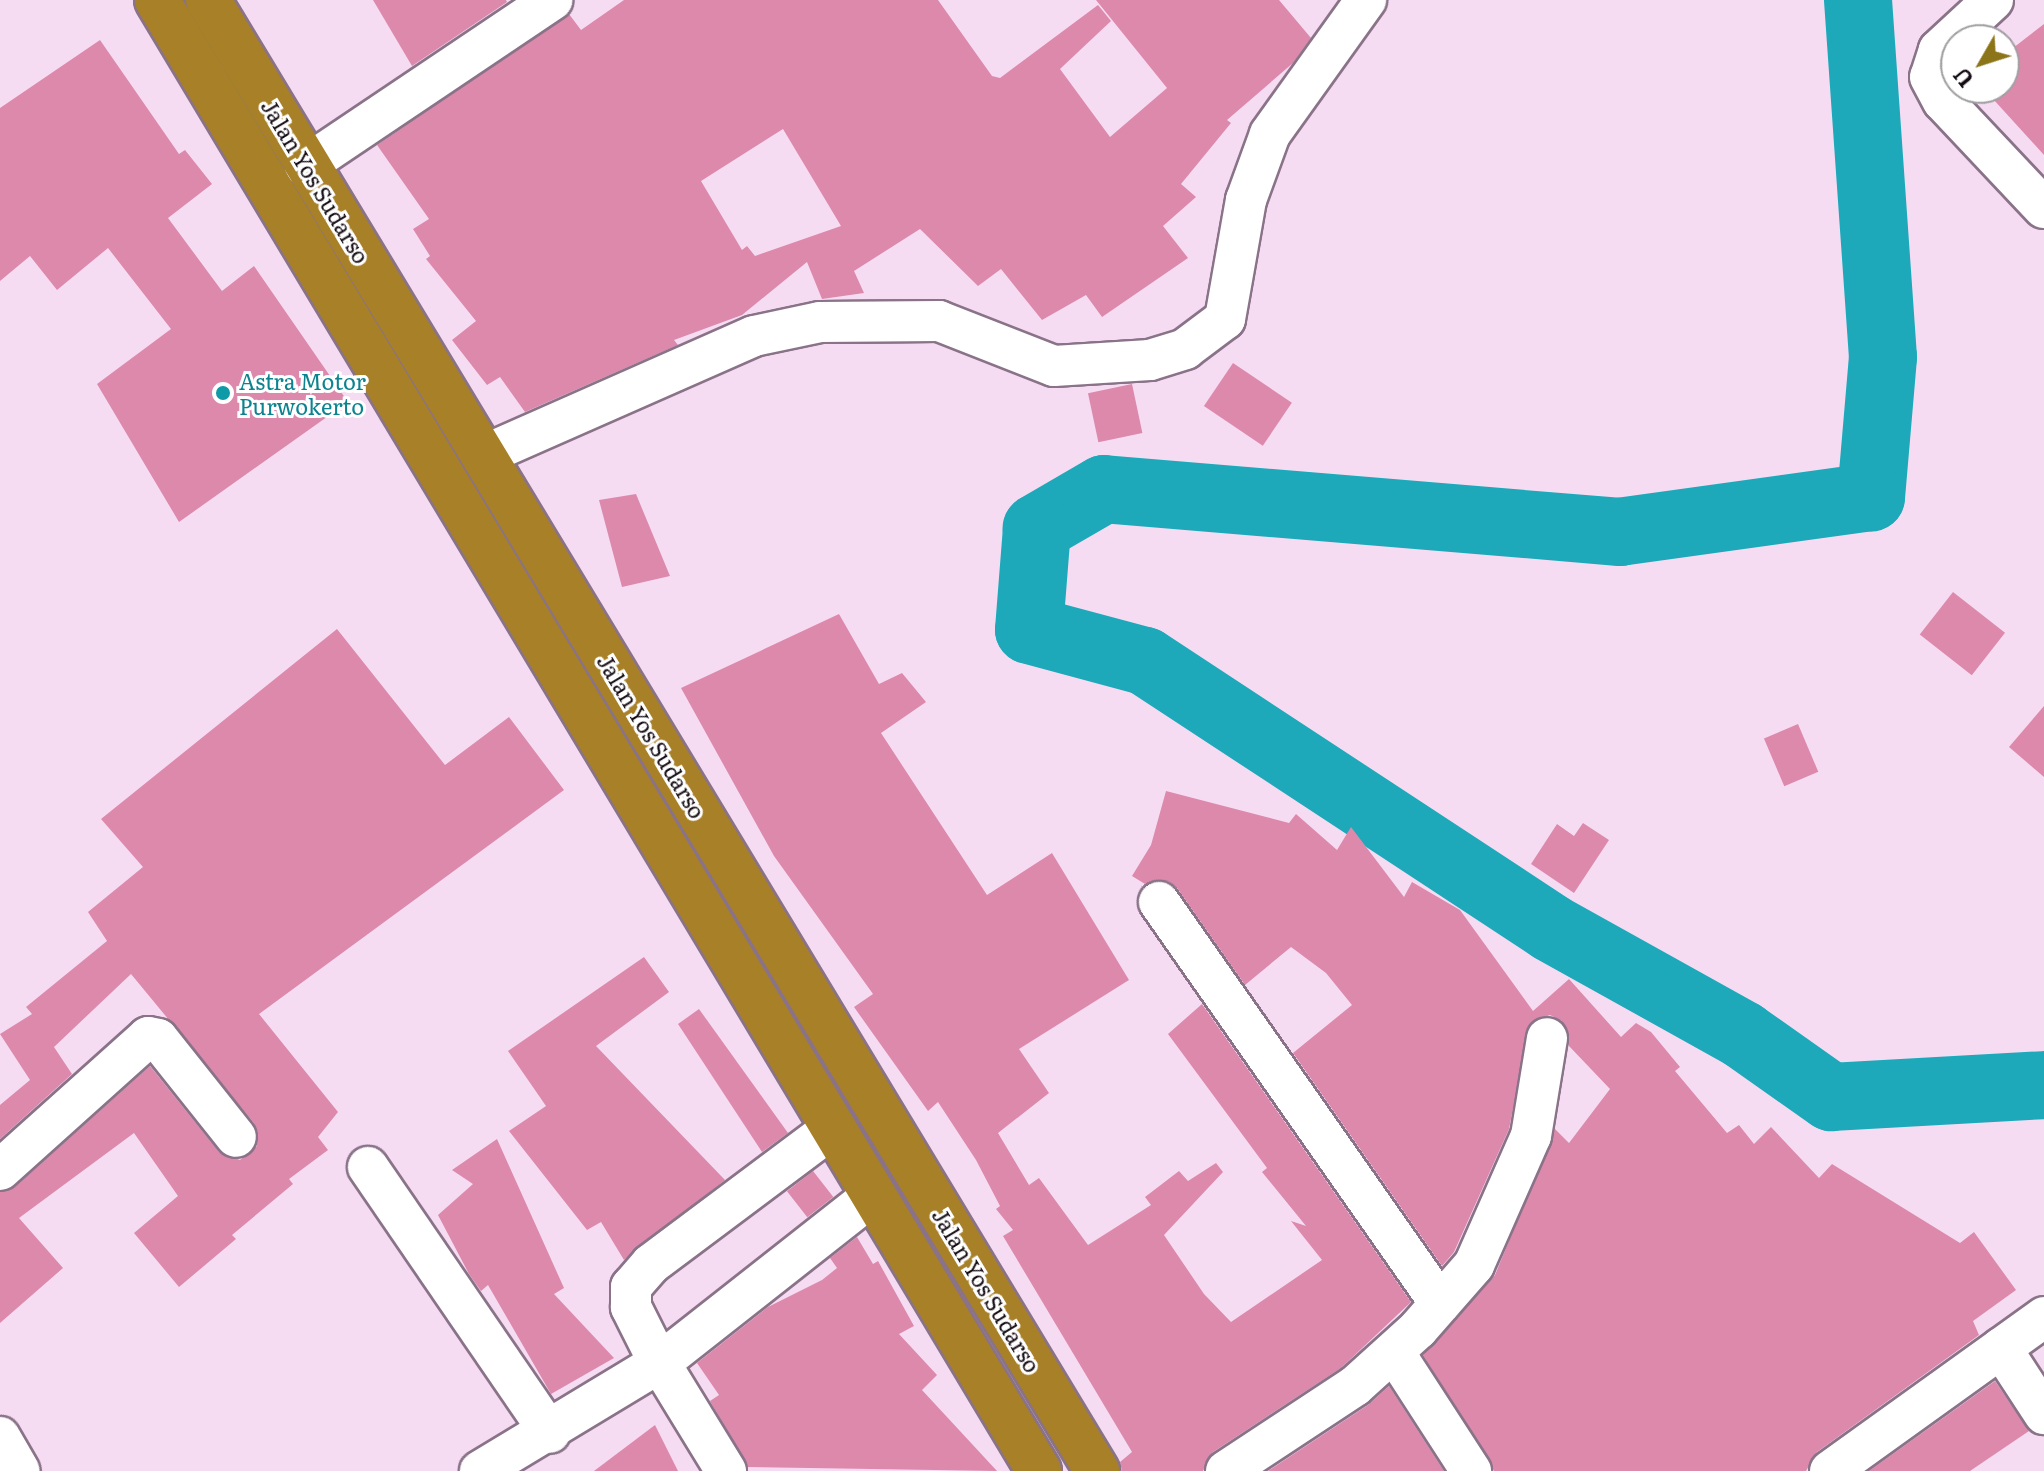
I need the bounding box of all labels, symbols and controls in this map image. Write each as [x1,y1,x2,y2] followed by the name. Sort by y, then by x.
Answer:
[1940,24,2020,104] north arrow
[1944,61,1981,95] text: U
[257,94,375,268] street label: Jalan Yos Sudarso
[239,367,366,418] place label: Astra Motor Purwokerto
[214,384,232,402] marker: Astra Motor Purwokerto
[593,649,711,823] street label: Jalan Yos Sudarso
[928,1203,1046,1377] street label: Jalan Yos Sudarso

